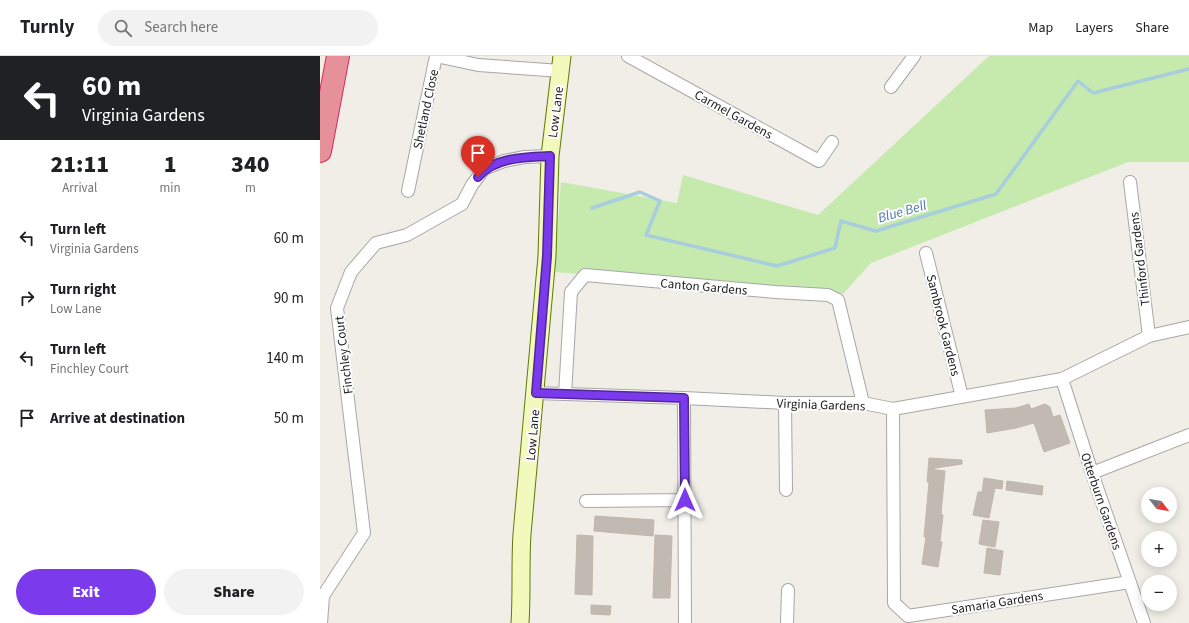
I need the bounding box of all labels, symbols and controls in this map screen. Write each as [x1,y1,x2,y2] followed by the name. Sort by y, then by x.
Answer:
[98,10,378,46] search box
[20,14,74,41] text: Turnly
[112,17,134,39] icon: search
[144,17,218,38] text: Search here
[1028,18,1053,38] text: Map
[1075,18,1113,38] text: Layers
[1135,18,1169,38] text: Share
[82,66,141,106] text: 60 m
[409,68,443,151] street label: Shetland Close
[16,72,68,124] icon: left
[544,85,568,139] street label: Low Lane
[691,86,776,144] street label: Carmel Gardens
[82,103,205,128] text: Virginia Gardens
[461,136,495,177] pin
[467,142,489,164] icon: arrive
[50,147,109,182] text: 21:11
[164,147,177,182] text: 1
[231,147,270,182] text: 340
[62,179,97,197] text: Arrival
[160,179,181,197] text: min
[245,179,256,197] text: m
[876,195,930,228] water label: Blue Bell
[1125,210,1155,307] street label: Thinford Gardens
[50,219,106,240] text: Turn left
[16,227,38,249] icon: left
[274,228,304,249] text: 60 m
[50,240,139,258] text: Virginia Gardens
[922,273,964,378] street label: Sambrook Gardens
[660,274,749,300] street label: Canton Gardens
[50,279,116,300] text: Turn right
[16,287,38,309] icon: right
[274,288,304,309] text: 90 m
[50,300,102,318] text: Low Lane
[330,314,358,395] street label: Finchley Court
[50,339,106,360] text: Turn left
[16,347,38,369] icon: left
[266,348,304,369] text: 140 m
[50,360,129,378] text: Finchley Court
[776,394,866,416] street label: Virginia Gardens
[16,407,38,429] icon: arrive
[50,408,185,429] text: Arrive at destination
[274,408,304,429] text: 50 m
[522,409,544,462] street label: Low Lane
[1076,450,1126,553] street label: Otterburn Gardens
[664,479,706,521] position arrow
[1141,487,1177,523] north arrow
[1141,487,1177,611] map controls
[1141,531,1177,567] button: +
[16,569,156,615] button: Exit
[164,569,304,615] button: Share
[1141,575,1177,611] button: −
[950,587,1045,619] street label: Samaria Gardens

